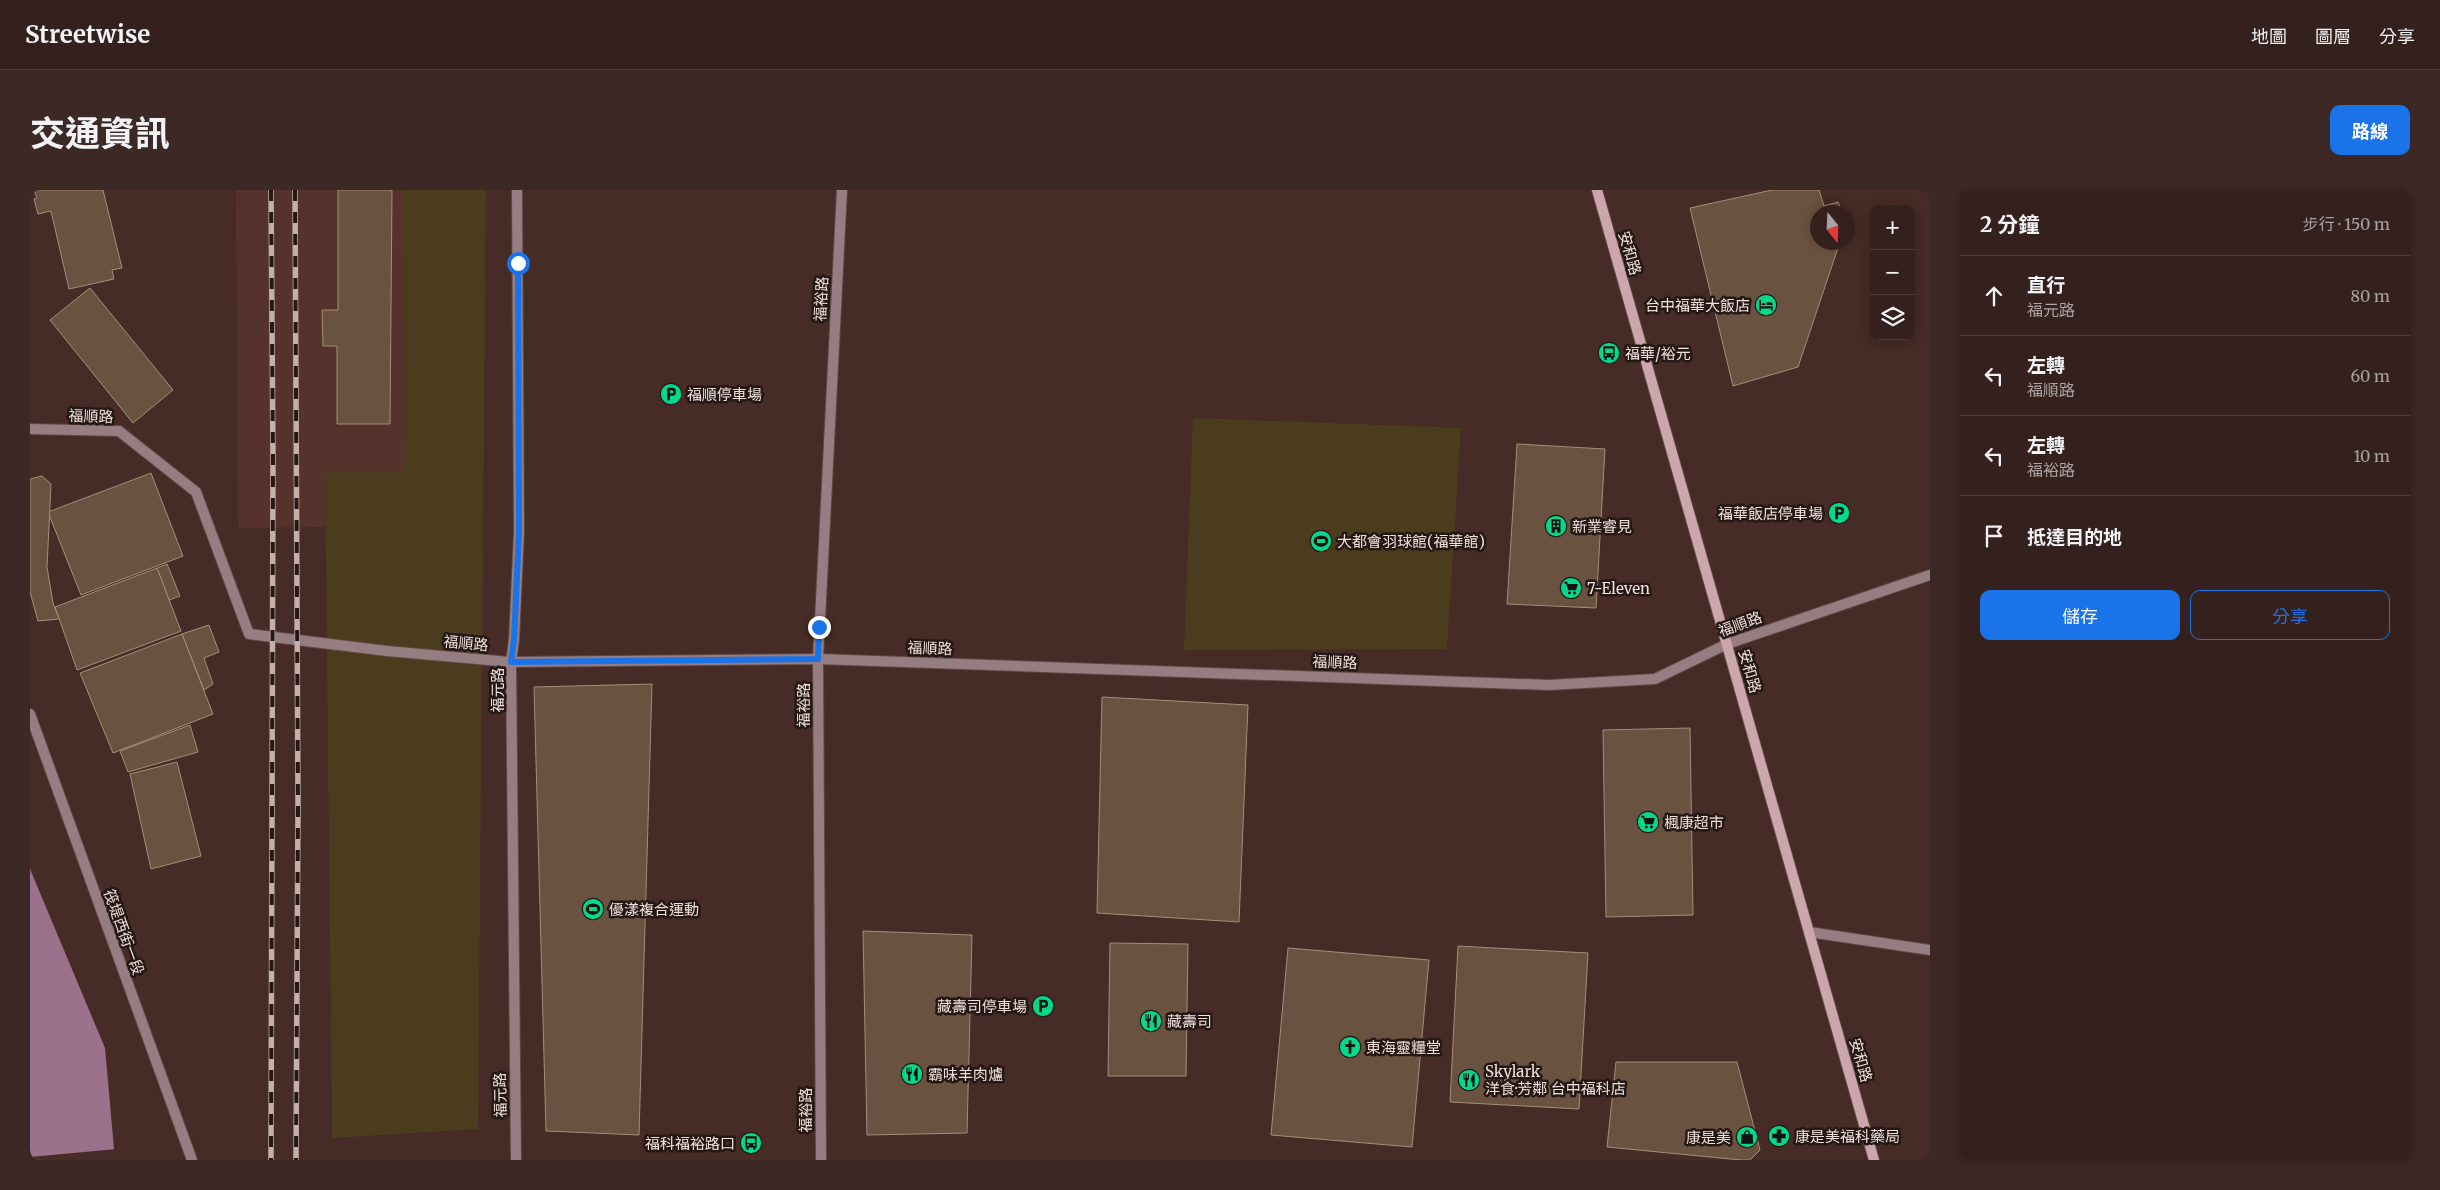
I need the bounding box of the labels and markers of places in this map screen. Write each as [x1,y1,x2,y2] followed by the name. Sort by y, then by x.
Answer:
[1754,293,1778,317] hotel icon: 台中福華大飯店
[1645,296,1750,315] place label: 台中福華大飯店
[1597,341,1621,365] bus stop icon: 福華/裕元
[1625,344,1691,363] place label: 福華/裕元
[659,382,683,406] parking icon: 福順停車場
[687,385,762,404] place label: 福順停車場
[1827,501,1851,525] parking icon: 福華飯店停車場
[1718,504,1823,523] place label: 福華飯店停車場
[1544,514,1568,538] building icon: 新業睿見
[1572,517,1632,536] place label: 新業睿見
[1309,529,1333,553] sports icon: 大都會羽球館(福華館)
[1337,532,1485,551] place label: 大都會羽球館(福華館)
[1559,576,1583,600] supermarket icon: 7-Eleven
[1587,579,1650,598] place label: 7-Eleven
[1636,810,1660,834] supermarket icon: 楓康超市
[1664,813,1724,832] place label: 楓康超市
[581,897,605,921] sports icon: 優漾複合運動
[609,900,699,919] place label: 優漾複合運動
[1031,994,1055,1018] parking icon: 藏壽司停車場
[937,997,1027,1016] place label: 藏壽司停車場
[1139,1009,1163,1033] restaurant icon: 藏壽司
[1167,1012,1212,1031] place label: 藏壽司
[1338,1035,1362,1059] church icon: 東海靈糧堂
[1366,1038,1441,1057] place label: 東海靈糧堂
[900,1062,924,1086] restaurant icon: 霸味羊肉爐
[1485,1062,1626,1098] place label: Skylark 洋食‧芳鄰 台中福科店
[928,1065,1003,1084] place label: 霸味羊肉爐
[1457,1068,1481,1092] restaurant icon: Skylark 洋食‧芳鄰 台中福科店
[1767,1124,1791,1148] pharmacy icon: 康是美福科藥局
[1735,1125,1759,1149] shop icon: 康是美
[1795,1127,1900,1146] place label: 康是美福科藥局
[1686,1128,1731,1147] place label: 康是美
[739,1131,763,1155] bus stop icon: 福科福裕路口
[645,1134,735,1153] place label: 福科福裕路口

